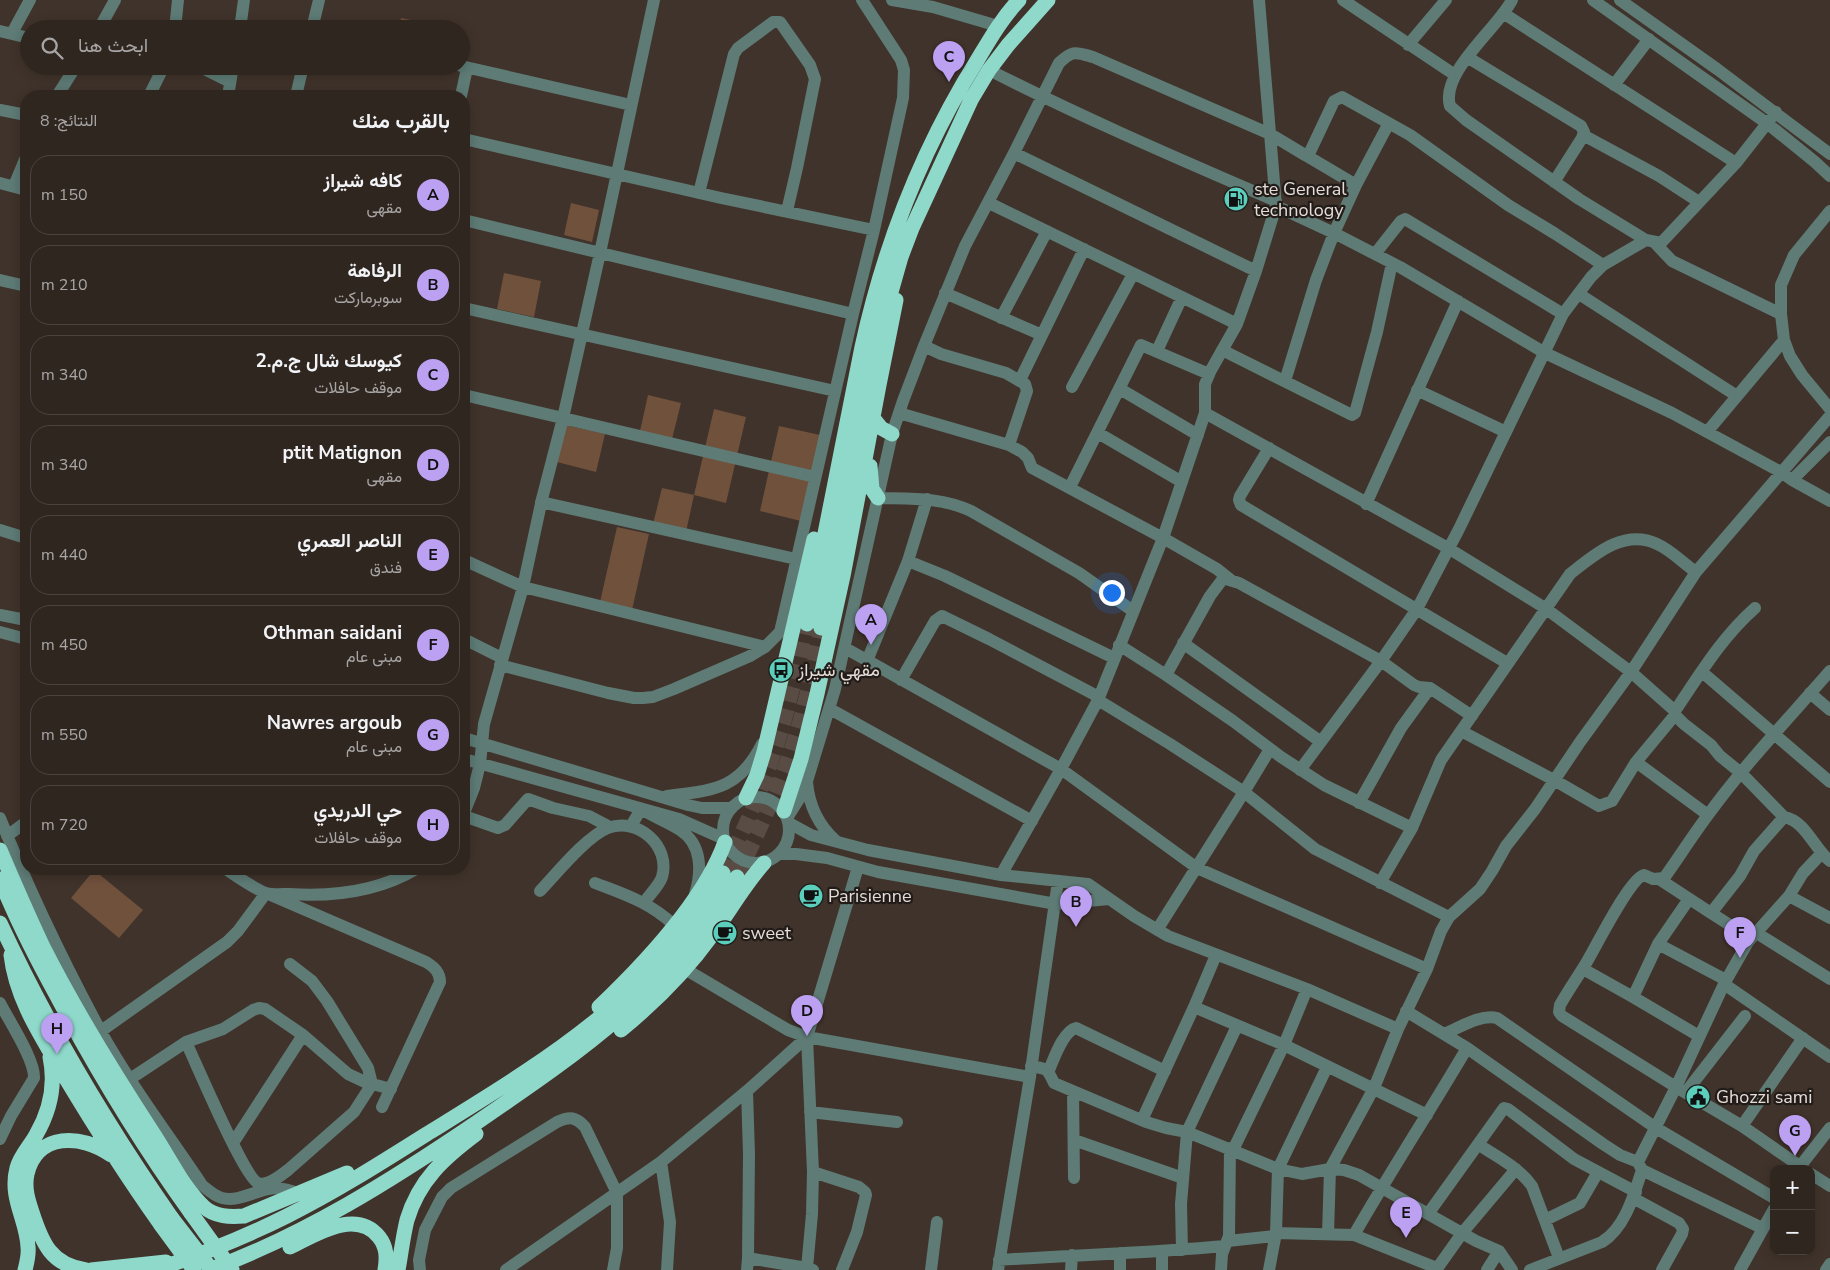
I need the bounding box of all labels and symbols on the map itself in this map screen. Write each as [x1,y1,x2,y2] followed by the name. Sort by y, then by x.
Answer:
[933,41,965,82] pin: C
[1254,177,1347,222] place label: ste General technology
[1223,186,1249,212] fuel station icon: ste General technology
[1099,580,1125,606] your location
[855,604,887,645] pin: A
[768,657,794,683] bus stop icon: مقهي شيراز
[797,658,880,685] place label: مقهي شيراز
[798,883,824,909] cafe icon: Parisienne
[828,884,912,908] place label: Parisienne
[1060,886,1092,927] pin: B
[1724,917,1756,958] pin: F
[712,920,738,946] cafe icon: sweet
[742,921,792,945] place label: sweet
[791,995,823,1036] pin: D
[41,1013,73,1054] pin: H
[1685,1084,1711,1110] public building icon: Ghozzi sami
[1716,1085,1812,1109] place label: Ghozzi sami
[1779,1115,1811,1156] pin: G
[1390,1197,1422,1238] pin: E

